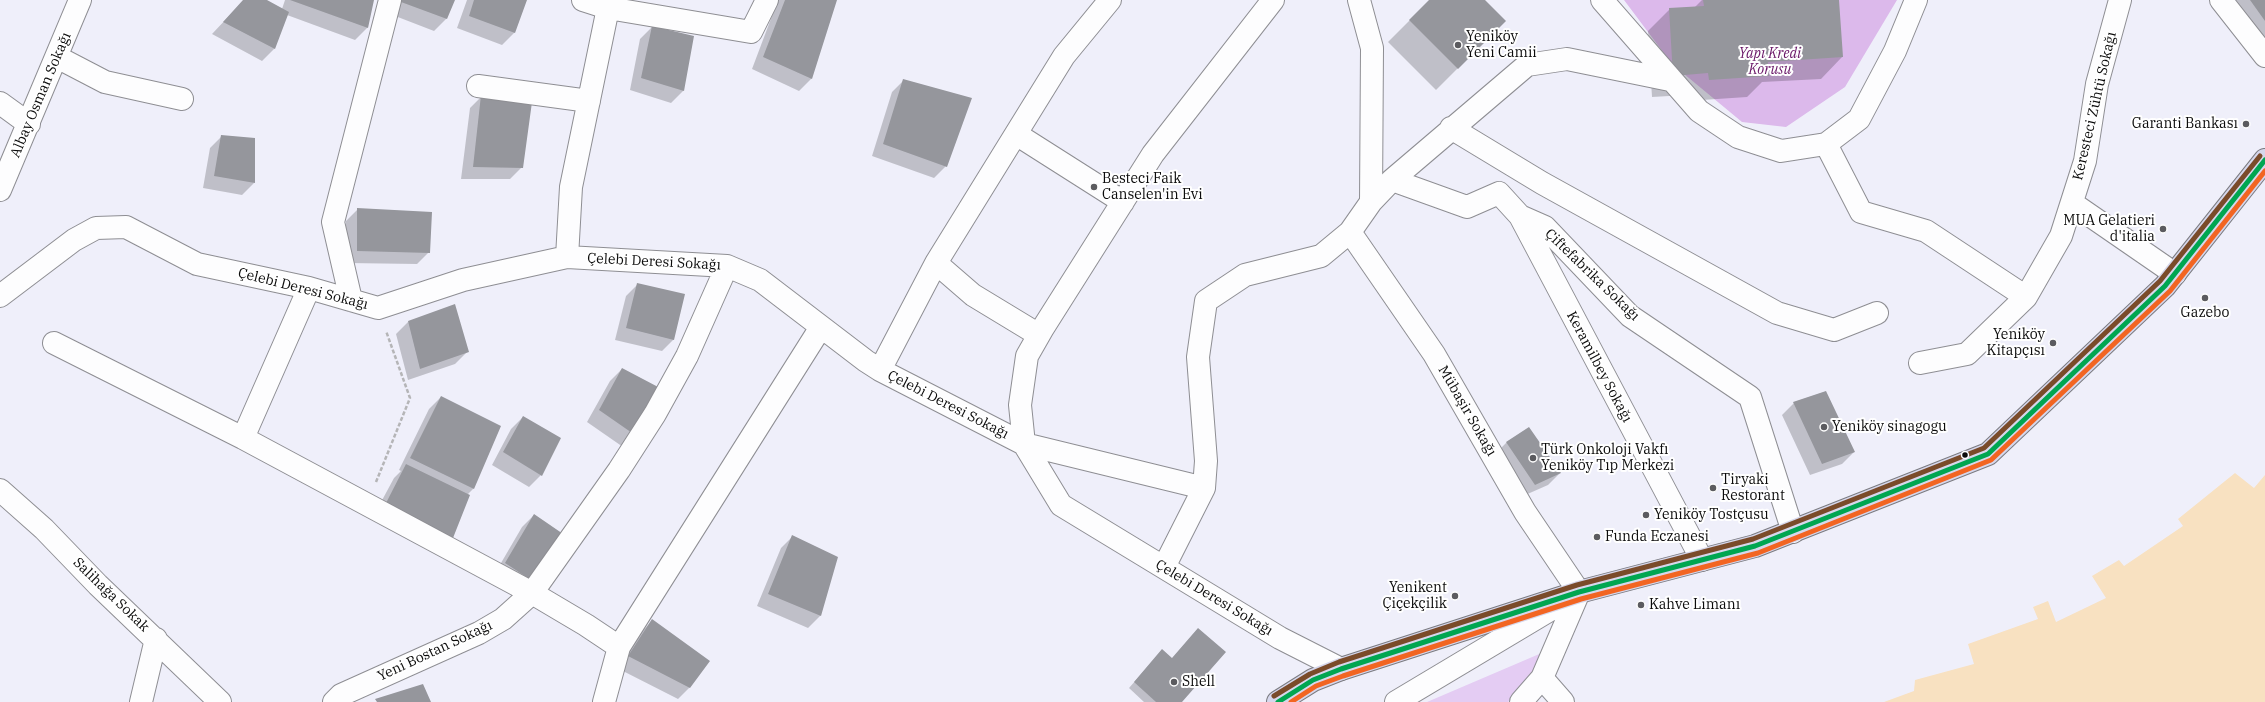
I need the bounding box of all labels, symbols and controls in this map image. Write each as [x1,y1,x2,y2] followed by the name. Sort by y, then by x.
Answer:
[1466,29,1537,62] place label: Yeniköy Yeni Camii
[7,30,75,160] street label: Albay Osman Sokağı
[2070,30,2120,182] street label: Keresteci Zühtü Sokağı
[1453,40,1463,50] marker: Yeniköy Yeni Camii
[1739,46,1801,78] park label: Yapı Kredi Korusu
[2132,116,2238,132] place label: Garanti Bankası
[2241,119,2251,129] marker: Garanti Bankası
[1102,171,1203,204] place label: Besteci Faik Canselen'in Evi
[1089,182,1099,192] marker: Besteci Faik Canselen'in Evi
[2063,213,2155,246] place label: MUA Gelatieri d'italia
[2158,224,2168,234] marker: MUA Gelatieri d'italia
[1541,226,1643,324] street label: Çiftefabrika Sokağı
[587,250,721,274] street label: Çelebi Deresi Sokağı
[236,265,370,313] street label: Çelebi Deresi Sokağı
[2200,293,2210,303] marker: Gazebo
[2181,305,2229,321] place label: Gazebo
[1563,309,1635,425] street label: Keramilbey Sokağı
[1987,327,2045,360] place label: Yeniköy Kitapçısı
[2048,338,2058,348] marker: Yeniköy Kitapçısı
[1434,363,1500,459] street label: Mübaşir Sokağı
[885,367,1011,443] street label: Çelebi Deresi Sokağı
[1832,419,1947,435] place label: Yeniköy sinagogu
[1819,422,1829,432] marker: Yeniköy sinagogu
[1541,442,1674,474] place label: Türk Onkoloji Vakfı Yeniköy Tıp Merkezi
[1960,450,1970,460] unlabelled marker
[1528,453,1538,463] marker: Türk Onkoloji Vakfı Yeniköy Tıp Merkezi
[1721,472,1785,504] place label: Tiryaki Restorant
[1708,483,1718,493] marker: Tiryaki Restorant
[1654,507,1769,523] place label: Yeniköy Tostçusu
[1641,510,1651,520] marker: Yeniköy Tostçusu
[1605,529,1709,545] place label: Funda Eczanesi
[1592,532,1602,542] marker: Funda Eczanesi
[69,554,153,636] street label: Salihağa Sokak
[1152,556,1276,640] street label: Çelebi Deresi Sokağı
[1383,580,1447,612] place label: Yenikent Çiçekçilik
[1450,591,1460,601] marker: Yenikent Çiçekçilik
[1649,597,1740,613] place label: Kahve Limanı
[1636,600,1646,610] marker: Kahve Limanı
[375,617,495,685] street label: Yeni Bostan Sokağı
[1182,674,1215,690] place label: Shell
[1169,677,1179,687] marker: Shell

